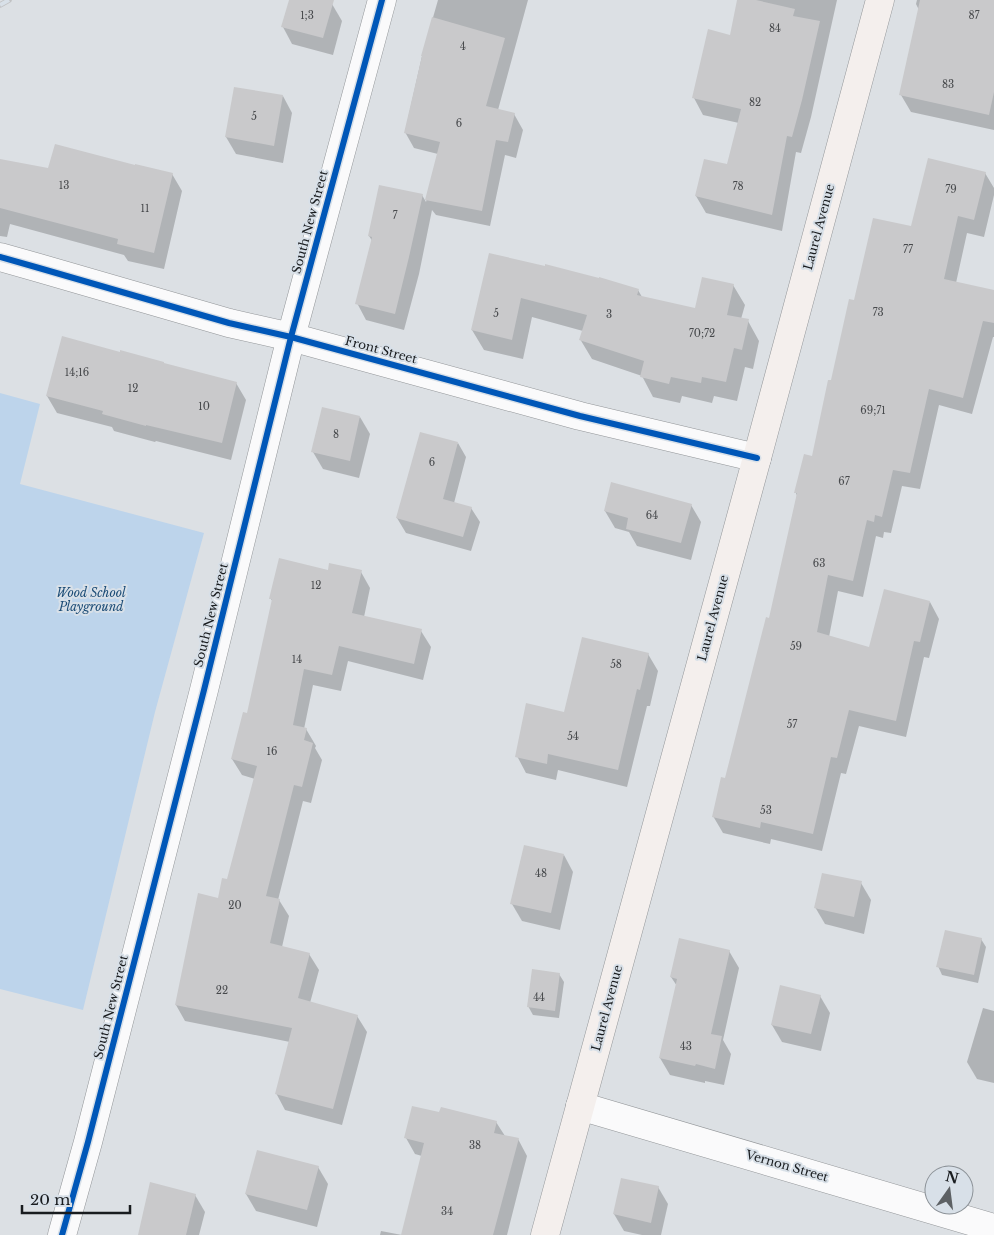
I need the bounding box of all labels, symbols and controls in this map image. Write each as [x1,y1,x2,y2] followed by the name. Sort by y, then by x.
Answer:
[300,9,314,22] house number: 1;3
[968,9,981,22] house number: 87
[769,22,781,35] house number: 84
[460,40,466,53] house number: 4
[942,78,954,91] house number: 83
[749,96,761,109] house number: 82
[251,110,257,123] house number: 5
[456,117,462,130] house number: 6
[288,168,331,275] street label: South New Street
[59,179,69,192] house number: 13
[732,180,744,193] house number: 78
[800,182,837,272] street label: Laurel Avenue
[945,183,957,196] house number: 79
[141,202,149,215] house number: 11
[392,209,398,222] house number: 7
[903,243,914,256] house number: 77
[872,306,884,319] house number: 73
[493,307,499,320] house number: 5
[606,308,612,321] house number: 3
[689,327,715,340] house number: 70;72
[344,333,419,366] street label: Front Street
[65,366,89,379] house number: 14;16
[128,382,138,395] house number: 12
[198,400,210,413] house number: 10
[860,404,886,417] house number: 69;71
[333,428,339,441] house number: 8
[429,456,435,469] house number: 6
[838,475,851,488] house number: 67
[646,509,658,522] house number: 64
[813,557,825,570] house number: 63
[190,561,231,668] street label: South New Street
[694,573,731,663] street label: Laurel Avenue
[311,579,321,592] house number: 12
[56,585,126,614] park label: Wood School Playground
[790,640,802,653] house number: 59
[292,653,302,666] house number: 14
[610,658,622,671] house number: 58
[787,718,798,731] house number: 57
[567,730,579,743] house number: 54
[267,745,277,758] house number: 16
[760,804,772,817] house number: 53
[535,867,547,880] house number: 48
[228,899,242,912] house number: 20
[90,953,131,1060] street label: South New Street
[588,963,625,1053] street label: Laurel Avenue
[216,984,228,997] house number: 22
[533,991,545,1004] house number: 44
[680,1040,692,1053] house number: 43
[469,1139,481,1152] house number: 38
[743,1146,830,1185] street label: Vernon Street
[924,1165,974,1215] north arrow
[944,1167,961,1188] text: N
[22,1182,130,1214] scale bar
[30,1190,70,1209] text: 20 m
[441,1205,453,1218] house number: 34

